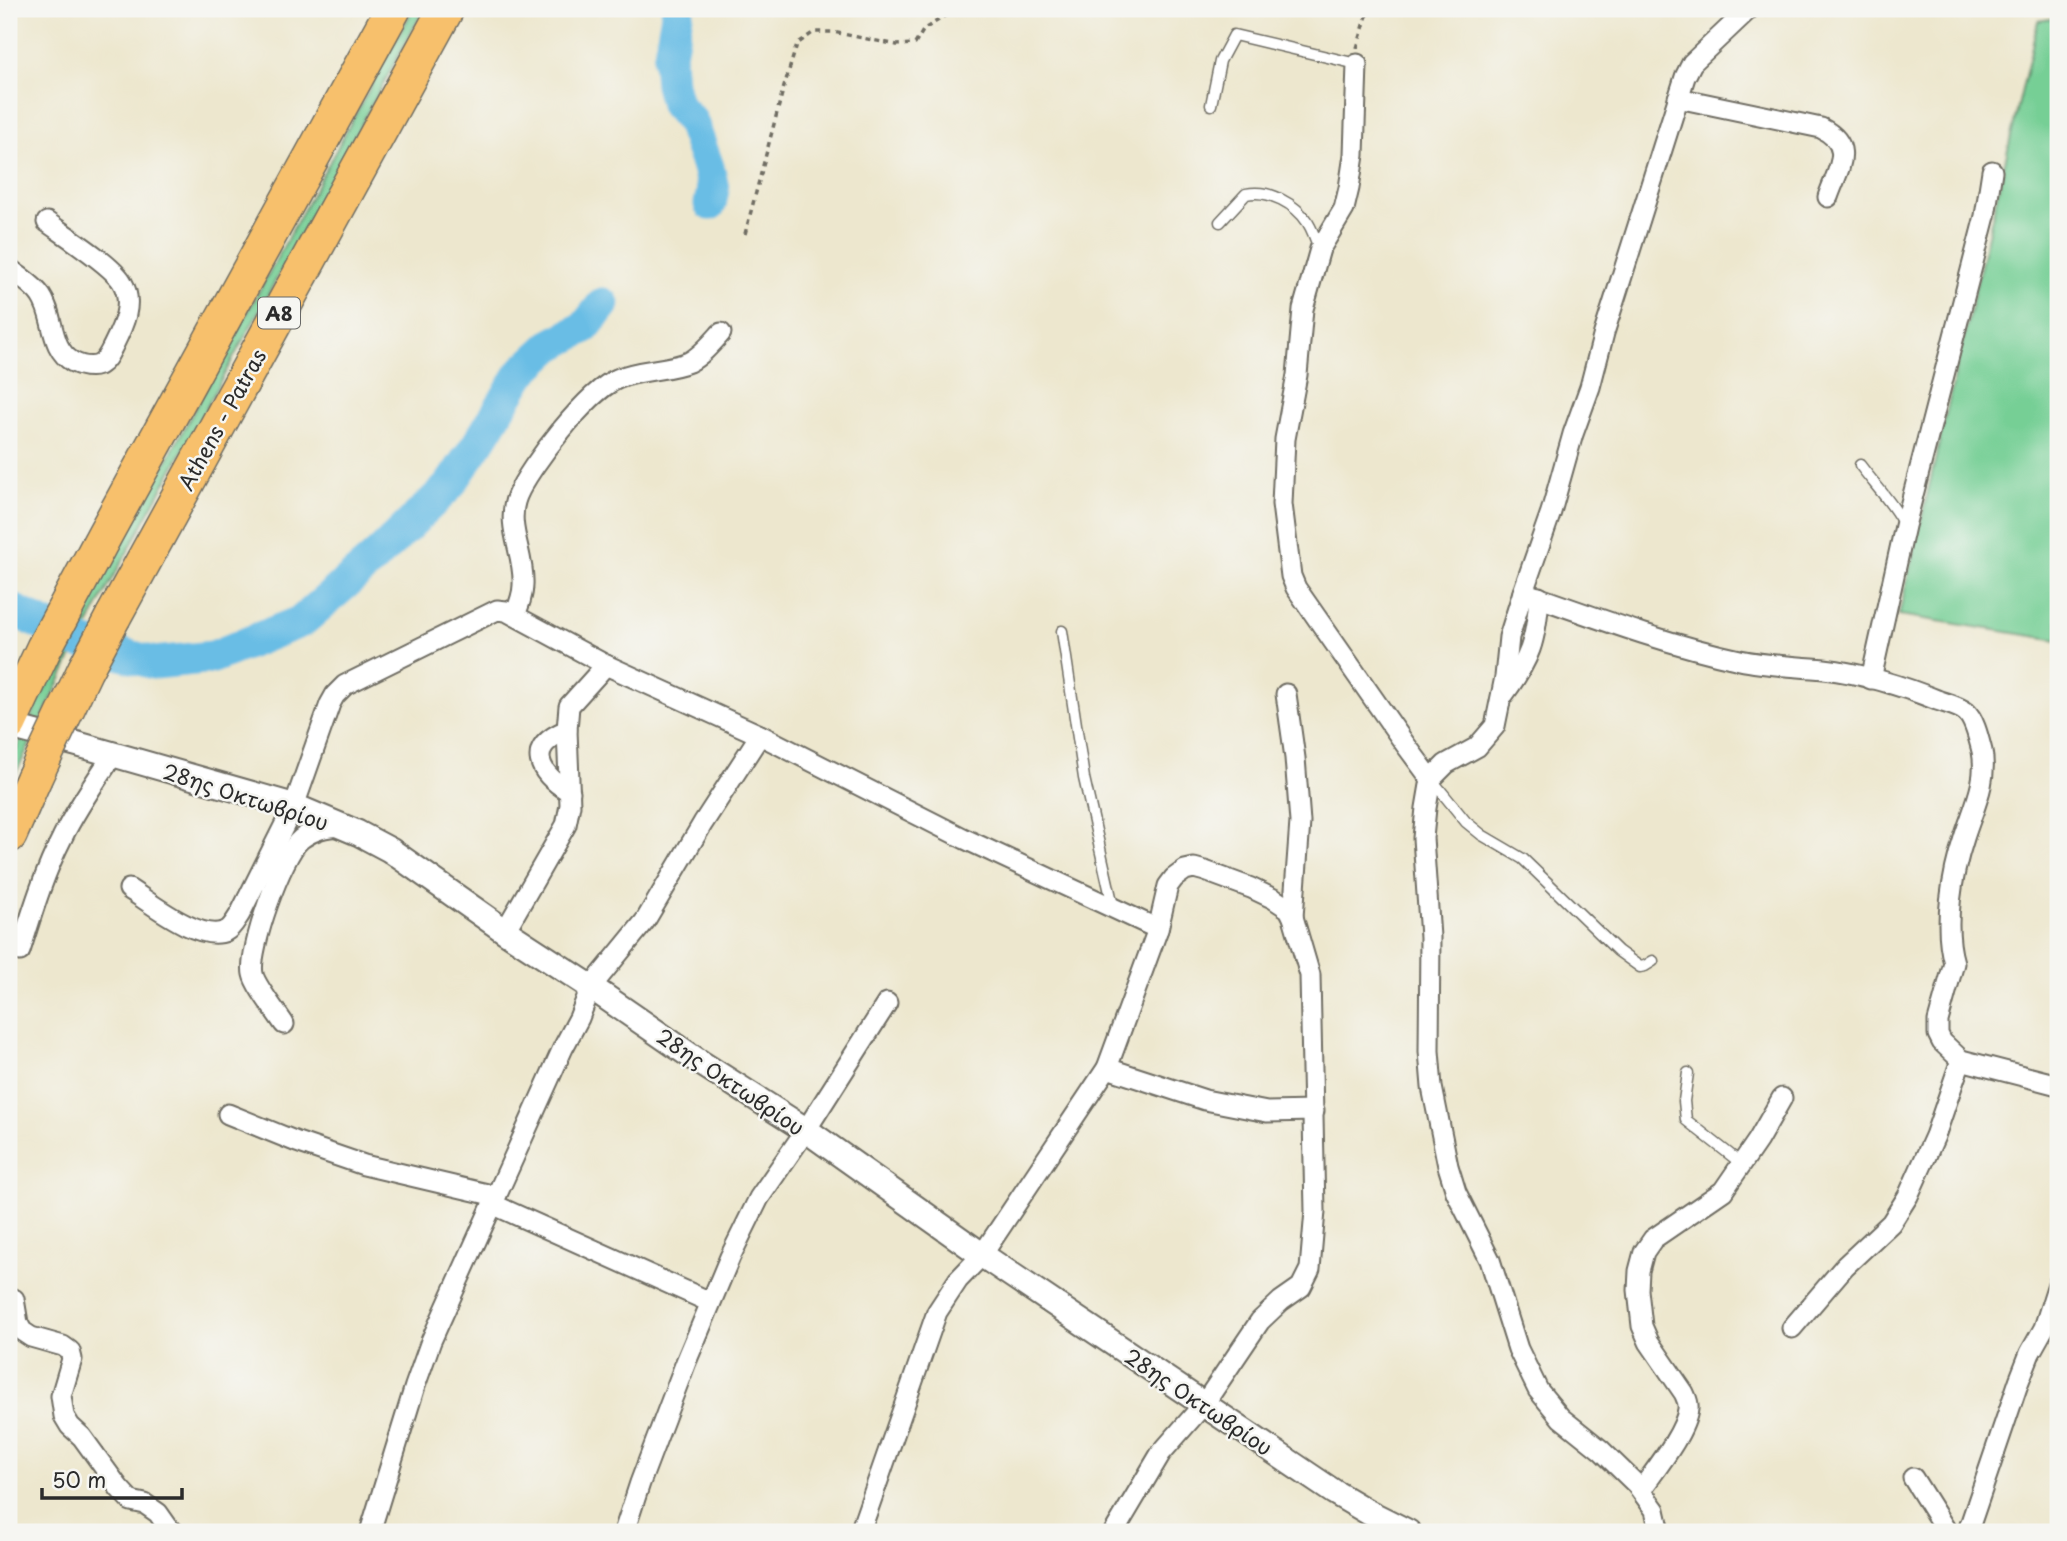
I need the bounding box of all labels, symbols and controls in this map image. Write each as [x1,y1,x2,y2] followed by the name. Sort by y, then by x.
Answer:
[258,298,300,328] road number: Α8
[169,342,273,496] street label: Athens - Patras
[159,754,333,838] street label: 28ης Οκτωβρίου
[651,1020,811,1142] street label: 28ης Οκτωβρίου
[1119,1340,1279,1462] street label: 28ης Οκτωβρίου
[42,1457,182,1501] scale bar
[52,1463,106,1495] text: 50 m

